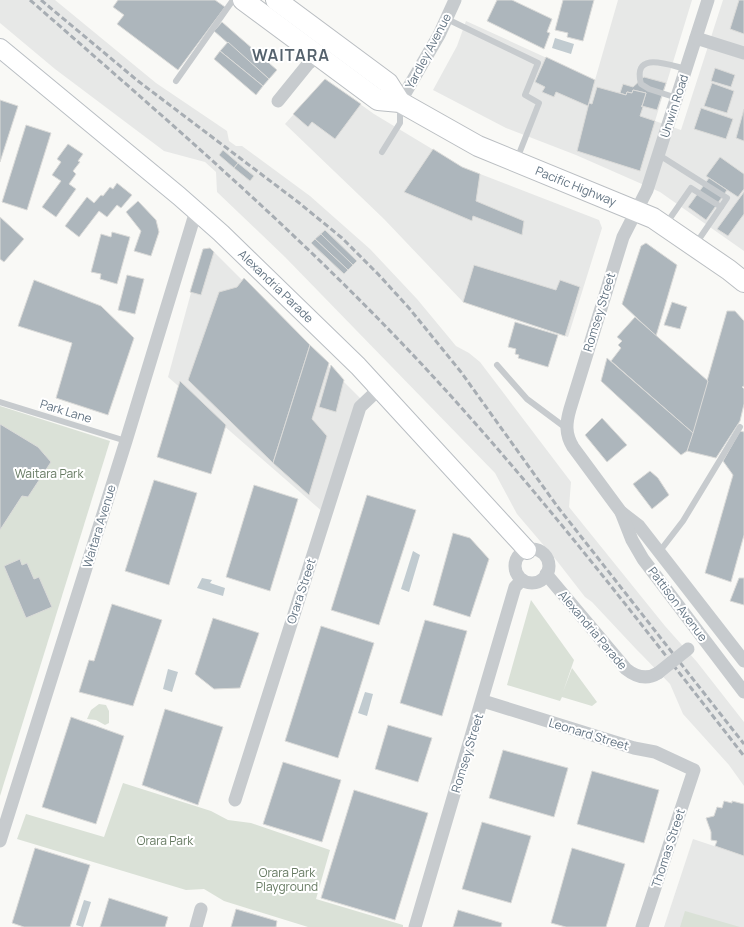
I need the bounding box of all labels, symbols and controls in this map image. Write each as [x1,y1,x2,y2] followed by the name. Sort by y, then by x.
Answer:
[401,10,455,92] street label: Yardley Avenue
[252,44,330,66] district label: WAITARA
[656,72,692,140] street label: Unwin Road
[533,162,620,210] street label: Pacific Highway
[235,246,317,326] street label: Alexandria Parade
[579,270,619,354] street label: Romsey Street
[38,395,94,427] street label: Park Lane
[15,465,84,482] park label: Waitara Park
[78,482,120,570] street label: Waitara Avenue
[282,556,320,626] street label: Orara Street
[644,563,712,645] street label: Pattison Avenue
[555,587,631,673] street label: Alexandria Parade
[447,711,487,795] street label: Romsey Street
[547,714,631,754] street label: Leonard Street
[647,806,689,890] street label: Thomas Street
[137,832,194,849] park label: Orara Park
[256,864,318,895] park label: Orara Park Playground

